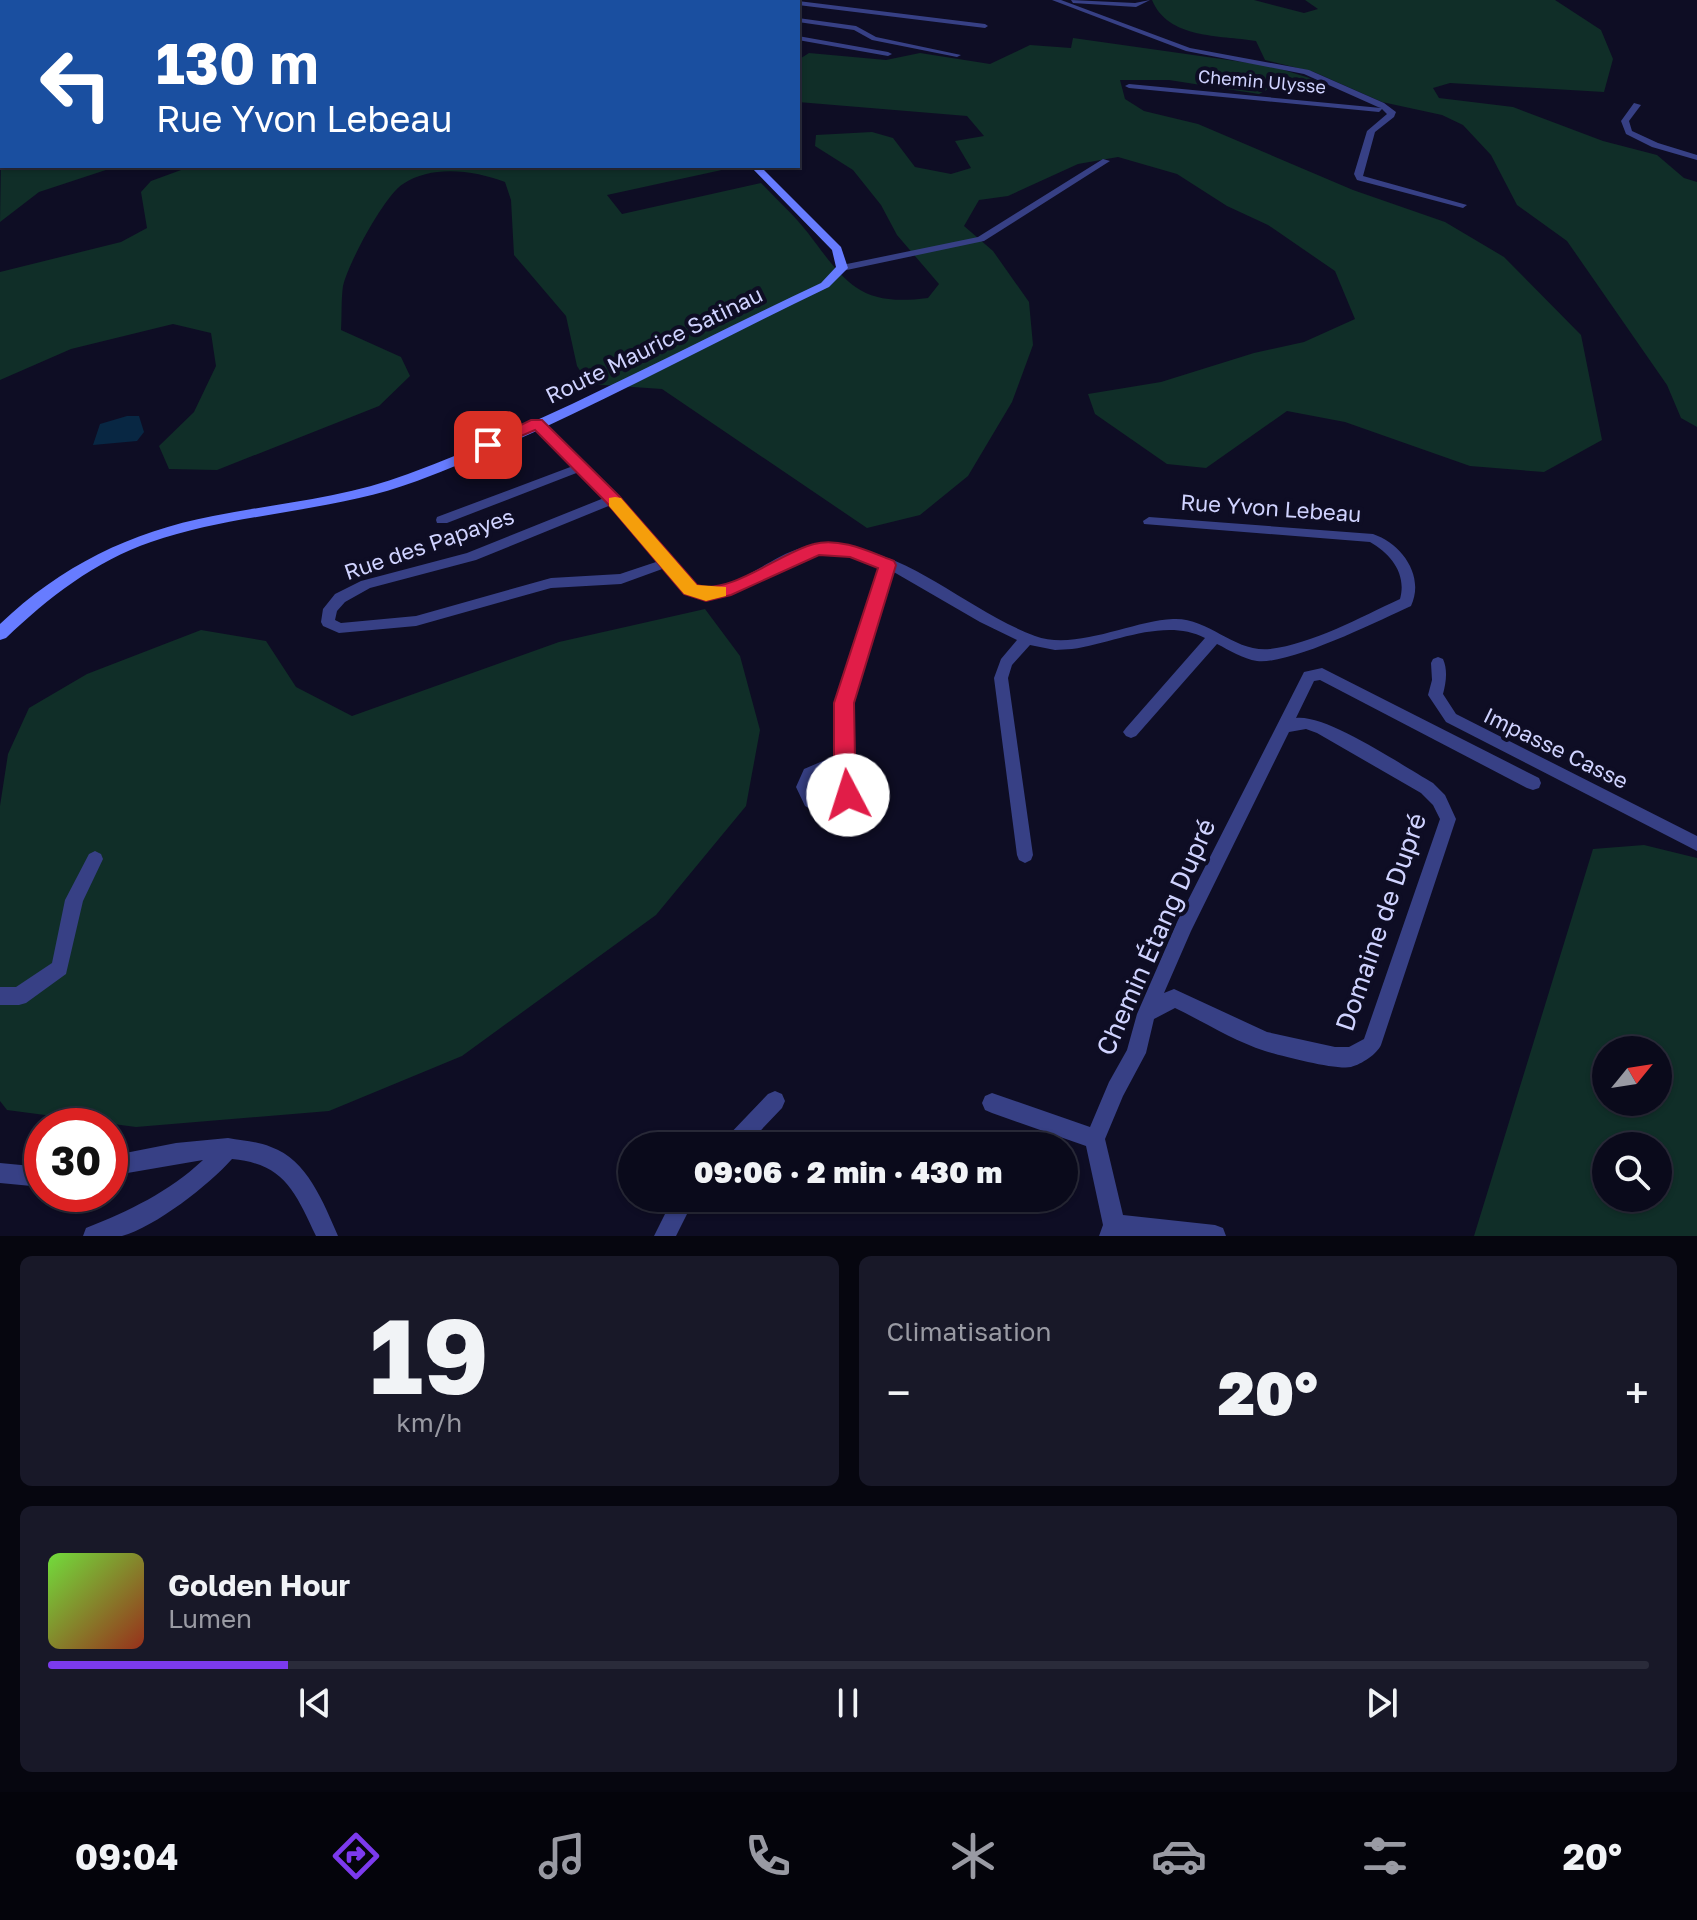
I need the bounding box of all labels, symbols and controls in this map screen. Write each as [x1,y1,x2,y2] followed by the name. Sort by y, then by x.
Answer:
[156,29,318,96] text: 130 m
[24,32,128,136] icon: left
[1197,64,1327,98] street label: Chemin Ulysse
[156,97,452,140] text: Rue Yvon Lebeau
[541,280,767,409] street label: Route Maurice Satinau
[454,411,522,479] pin
[466,423,510,467] icon: arrive
[1180,488,1362,527] street label: Rue Yvon Lebeau
[340,502,517,585] street label: Rue des Papayes
[1480,701,1633,794] street label: Impasse Casse
[806,753,890,837] position arrow
[1329,809,1432,1035] street label: Domaine de Dupré
[1089,814,1222,1060] street label: Chemin Étang Dupré
[1592,1036,1672,1116] north arrow
[1592,1036,1672,1212] map controls
[24,1108,128,1212] speed limit sign: 30
[1592,1132,1672,1212] button: search
[694,1154,1002,1190] text: 09:06 · 2 min · 430 m
[369,1292,489,1417] text: 19
[887,1316,1051,1347] text: Climatisation
[1218,1356,1318,1428] text: 20°
[887,1366,911,1419] text: −
[1625,1366,1649,1419] text: +
[396,1407,462,1438] text: km/h
[168,1567,350,1603] text: Golden Hour
[168,1603,252,1634] text: Lumen
[293,1681,337,1725] icon: previous
[826,1681,870,1725] icon: pause
[1360,1681,1404,1725] icon: next
[328,1828,384,1884] icon: directions
[534,1828,590,1884] icon: music
[740,1828,796,1884] icon: phone
[945,1828,1001,1884] icon: climate
[1151,1828,1207,1884] icon: car
[1357,1828,1413,1884] icon: filters
[75,1835,179,1878] text: 09:04
[1563,1835,1622,1878] text: 20°

